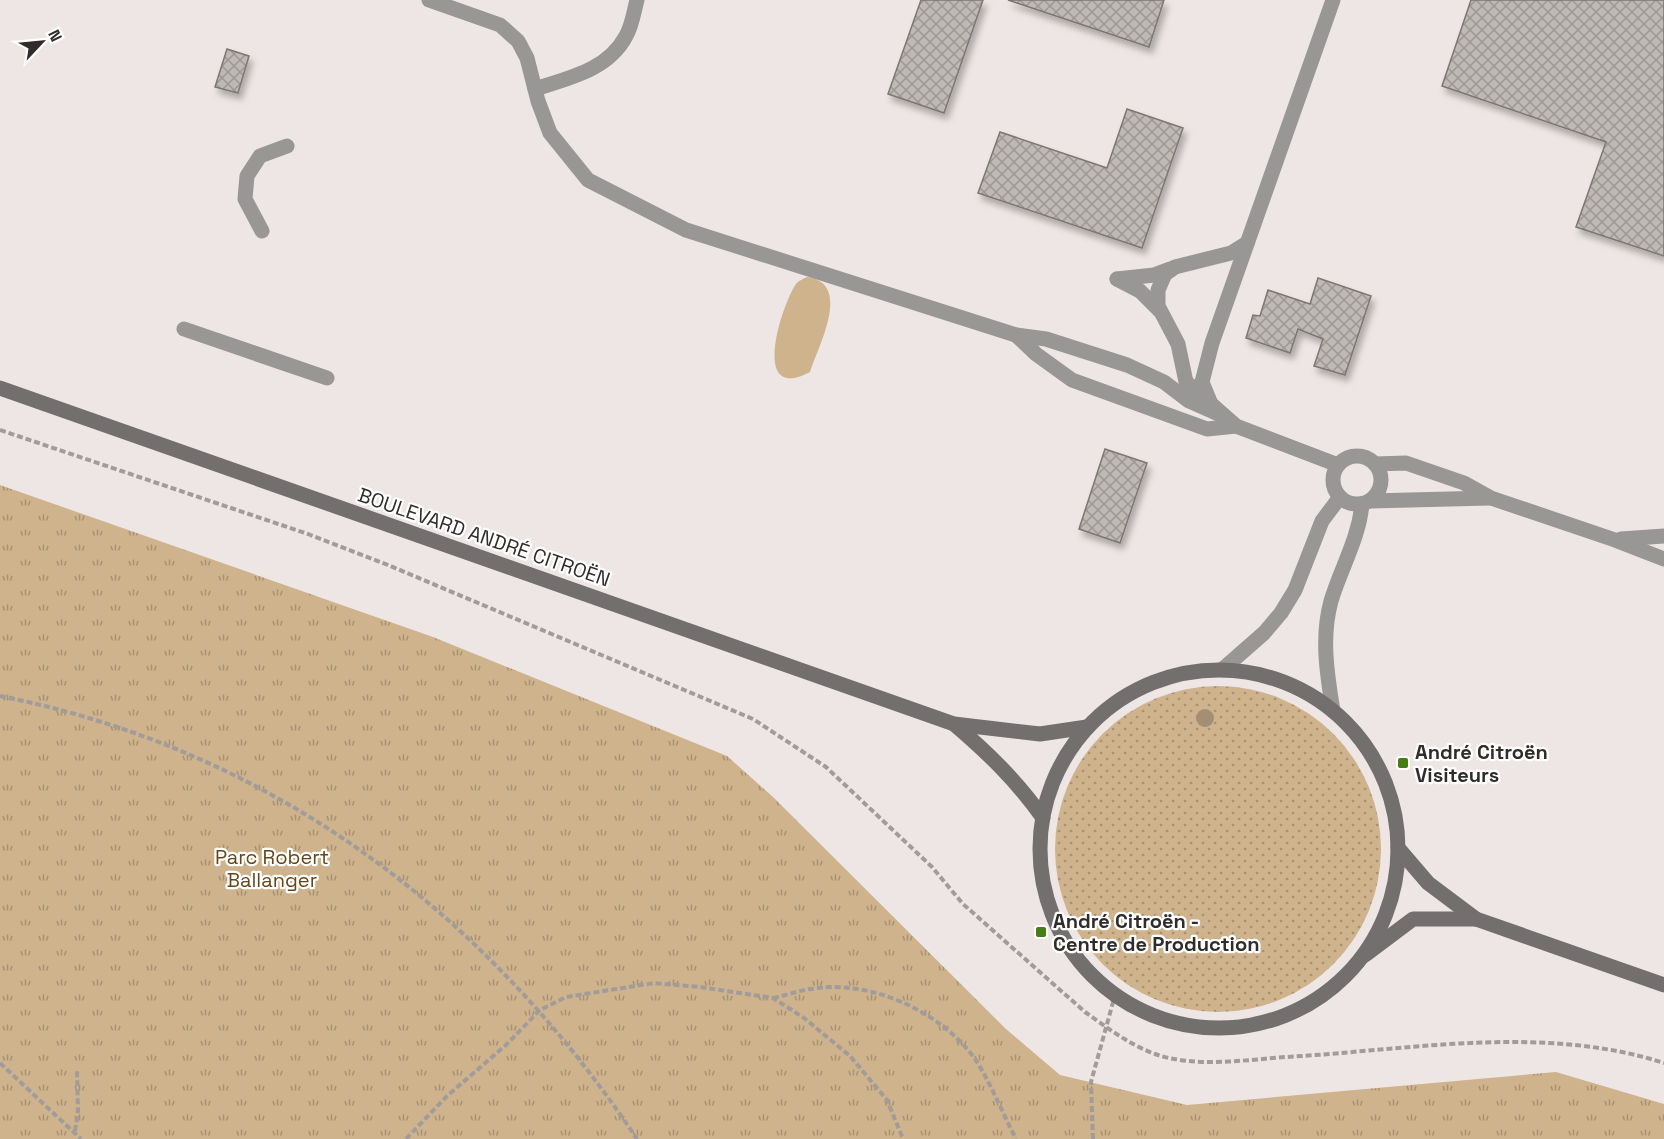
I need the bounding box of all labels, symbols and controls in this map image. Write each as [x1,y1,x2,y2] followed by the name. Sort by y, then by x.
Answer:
[12,12,72,72] north arrow
[43,26,67,45] text: N
[355,482,613,592] street label: BOULEVARD ANDRÉ CITROËN
[1415,739,1548,788] place label: André Citroën Visiteurs
[1396,756,1410,770] marker: André Citroën Visiteurs
[215,844,329,893] park label: Parc Robert Ballanger
[1053,908,1260,957] place label: André Citroën - Centre de Production
[1034,925,1048,939] marker: André Citroën - Centre de Production

